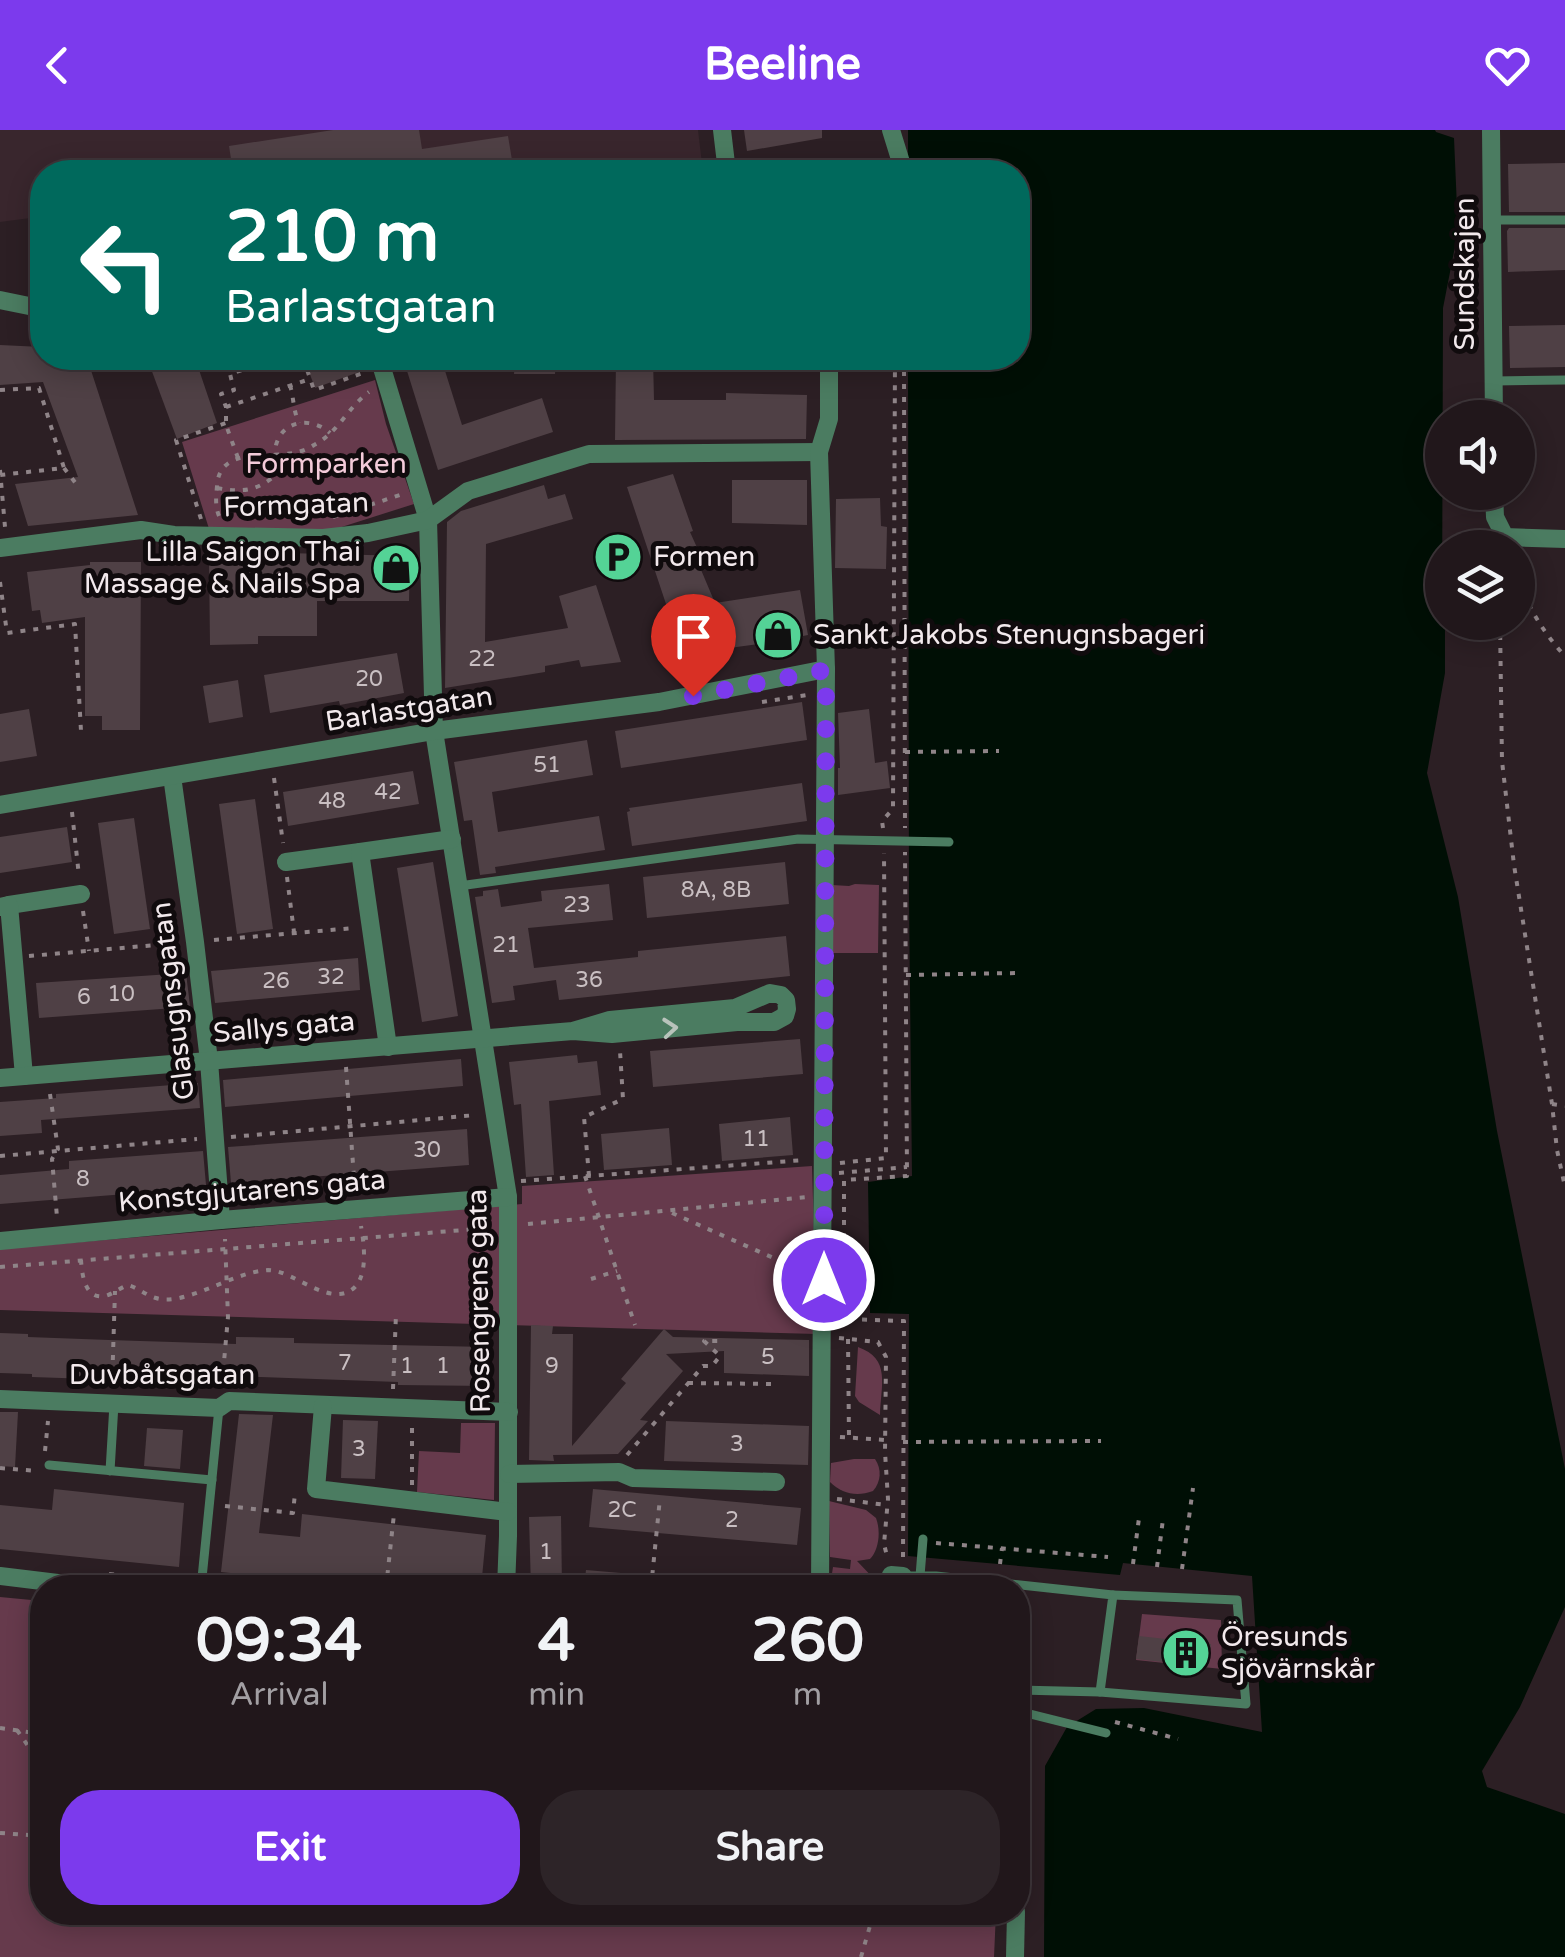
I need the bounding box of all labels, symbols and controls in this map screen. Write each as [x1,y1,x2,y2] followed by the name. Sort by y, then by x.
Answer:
[30,38,85,93] icon: back
[704,38,861,92] text: Beeline
[1480,38,1535,93] icon: heart
[225,196,439,280] text: 210 m
[1448,198,1482,350] street label: Sundskajen
[60,200,190,330] icon: left
[225,281,497,335] text: Barlastgatan
[1425,400,1535,640] map controls
[1425,400,1535,510] button: sound
[245,447,407,481] park label: Formparken
[222,485,370,525] street label: Formgatan
[1425,530,1535,640] button: layers
[592,531,644,583] parking icon: Formen
[84,535,361,601] place label: Lilla Saigon Thai Massage & Nails Spa
[653,540,755,574] place label: Formen
[370,542,422,594] shop icon: Lilla Saigon Thai Massage & Nails Spa
[651,594,736,697] pin
[666,609,721,664] icon: arrive
[752,609,804,661] shop icon: Sankt Jakobs Stenugnsbageri
[813,618,1205,652] place label: Sankt Jakobs Stenugnsbageri
[468,646,496,672] house number: 22
[355,666,383,692] house number: 20
[323,679,495,739] street label: Barlastgatan
[533,752,561,778] house number: 51
[374,779,402,805] house number: 42
[318,788,346,814] house number: 48
[681,877,751,903] house number: 8A, 8B
[563,892,591,918] house number: 23
[144,900,202,1102] street label: Glasugnsgatan
[492,932,520,958] house number: 21
[317,964,345,990] house number: 32
[575,967,603,993] house number: 36
[262,968,290,994] house number: 26
[107,981,135,1007] house number: 10
[77,984,91,1010] house number: 6
[212,1004,356,1050] street label: Sallys gata
[662,1018,678,1039] one-way arrow
[742,1126,770,1152] house number: 11
[413,1137,441,1163] house number: 30
[117,1162,387,1220] street label: Konstgjutarens gata
[76,1166,90,1192] house number: 8
[460,1189,498,1413] street label: Rosengrens gata
[772,1228,876,1332] position arrow
[761,1344,775,1370] house number: 5
[338,1350,352,1376] house number: 7
[400,1353,414,1379] house number: 1
[436,1353,450,1379] house number: 1
[545,1353,559,1379] house number: 9
[69,1358,255,1392] street label: Duvbåtsgatan
[730,1431,744,1457] house number: 3
[352,1436,366,1462] house number: 3
[607,1497,637,1523] house number: 2C
[725,1507,739,1533] house number: 2
[539,1539,553,1565] house number: 1
[196,1605,362,1677] text: 09:34
[538,1605,575,1677] text: 4
[751,1605,864,1677] text: 260
[1221,1620,1375,1686] place label: Öresunds Sjövärnskår
[1160,1627,1212,1679] building icon: Öresunds Sjövärnskår
[230,1676,329,1714] text: Arrival
[528,1676,585,1714] text: min
[793,1676,822,1714] text: m
[60,1790,520,1905] button: Exit
[540,1790,1000,1905] button: Share

